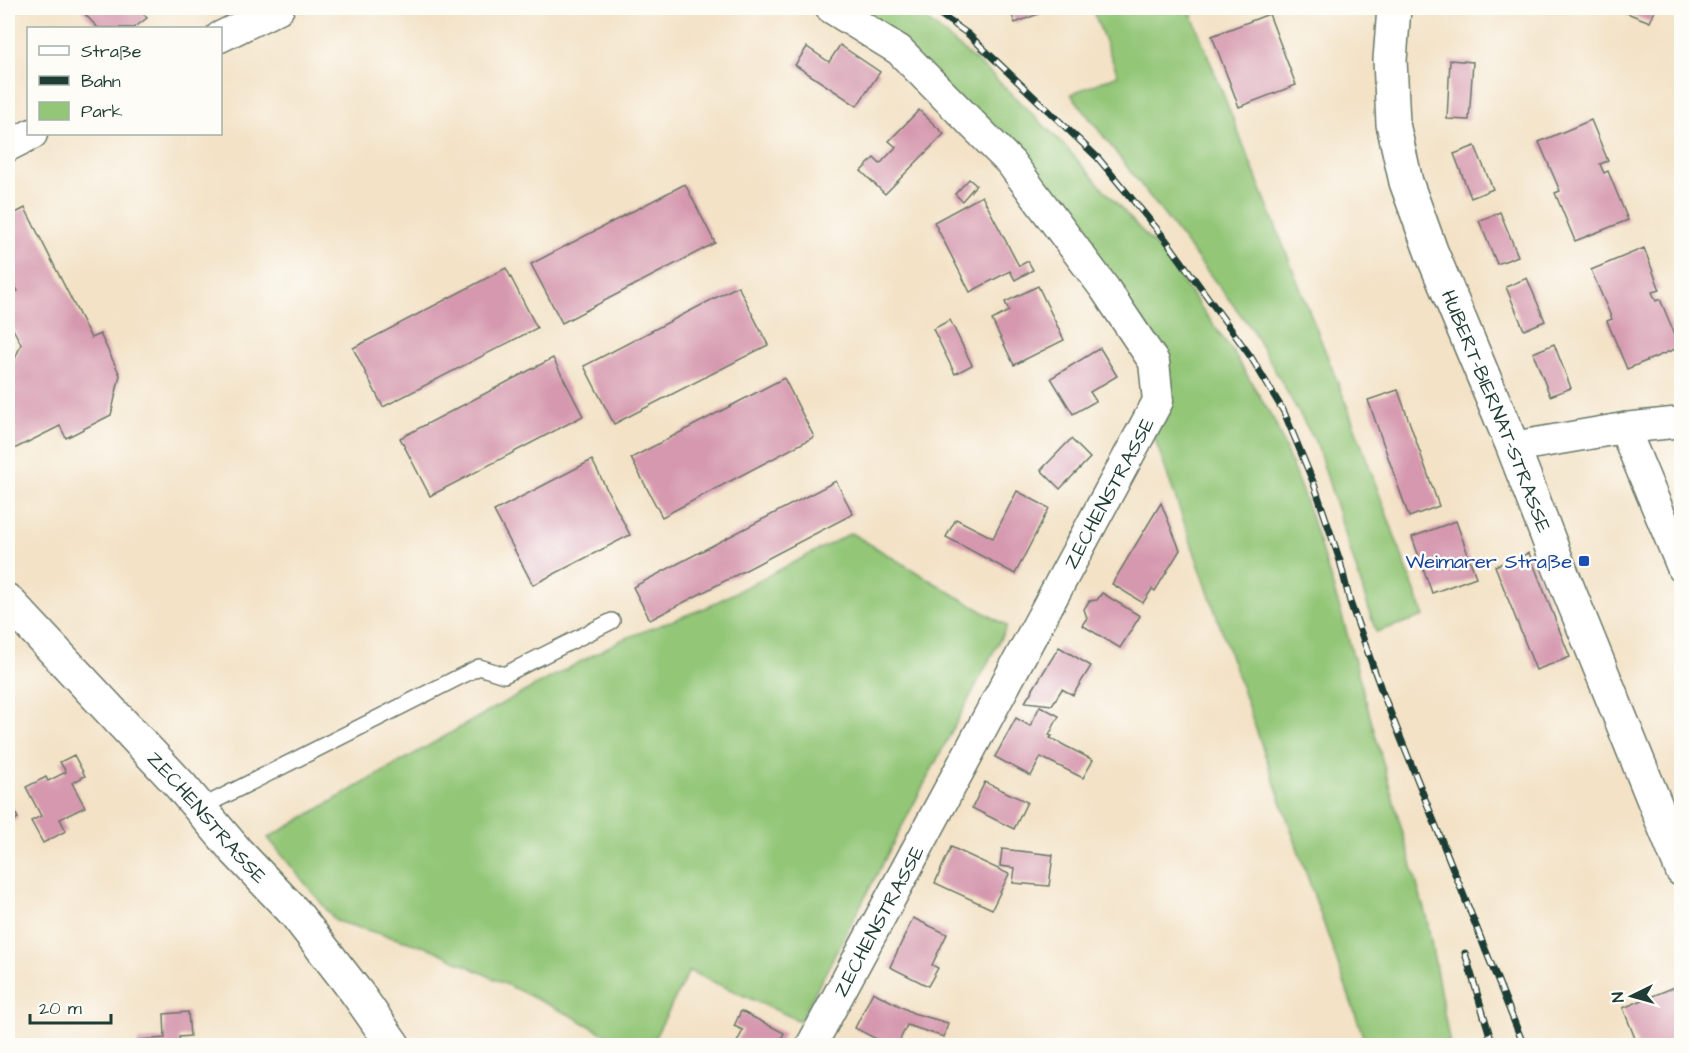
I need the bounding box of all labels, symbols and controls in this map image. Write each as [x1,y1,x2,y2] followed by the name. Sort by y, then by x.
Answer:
[27,27,222,135] legend
[81,39,142,64] text: Straße
[81,69,121,94] text: Bahn
[81,99,123,124] text: Park
[1434,286,1558,537] street label: HUBERT-BIERNAT-STRASSE
[1057,413,1162,574] street label: ZECHENSTRASSE
[1406,548,1572,576] place label: Weimarer Straße
[1577,554,1591,568] marker: Weimarer Straße
[140,745,273,890] street label: ZECHENSTRASSE
[827,841,931,1002] street label: ZECHENSTRASSE
[1602,966,1662,1026] north arrow
[30,987,111,1025] scale bar
[1607,991,1629,1003] text: N
[39,996,82,1021] text: 20 m

